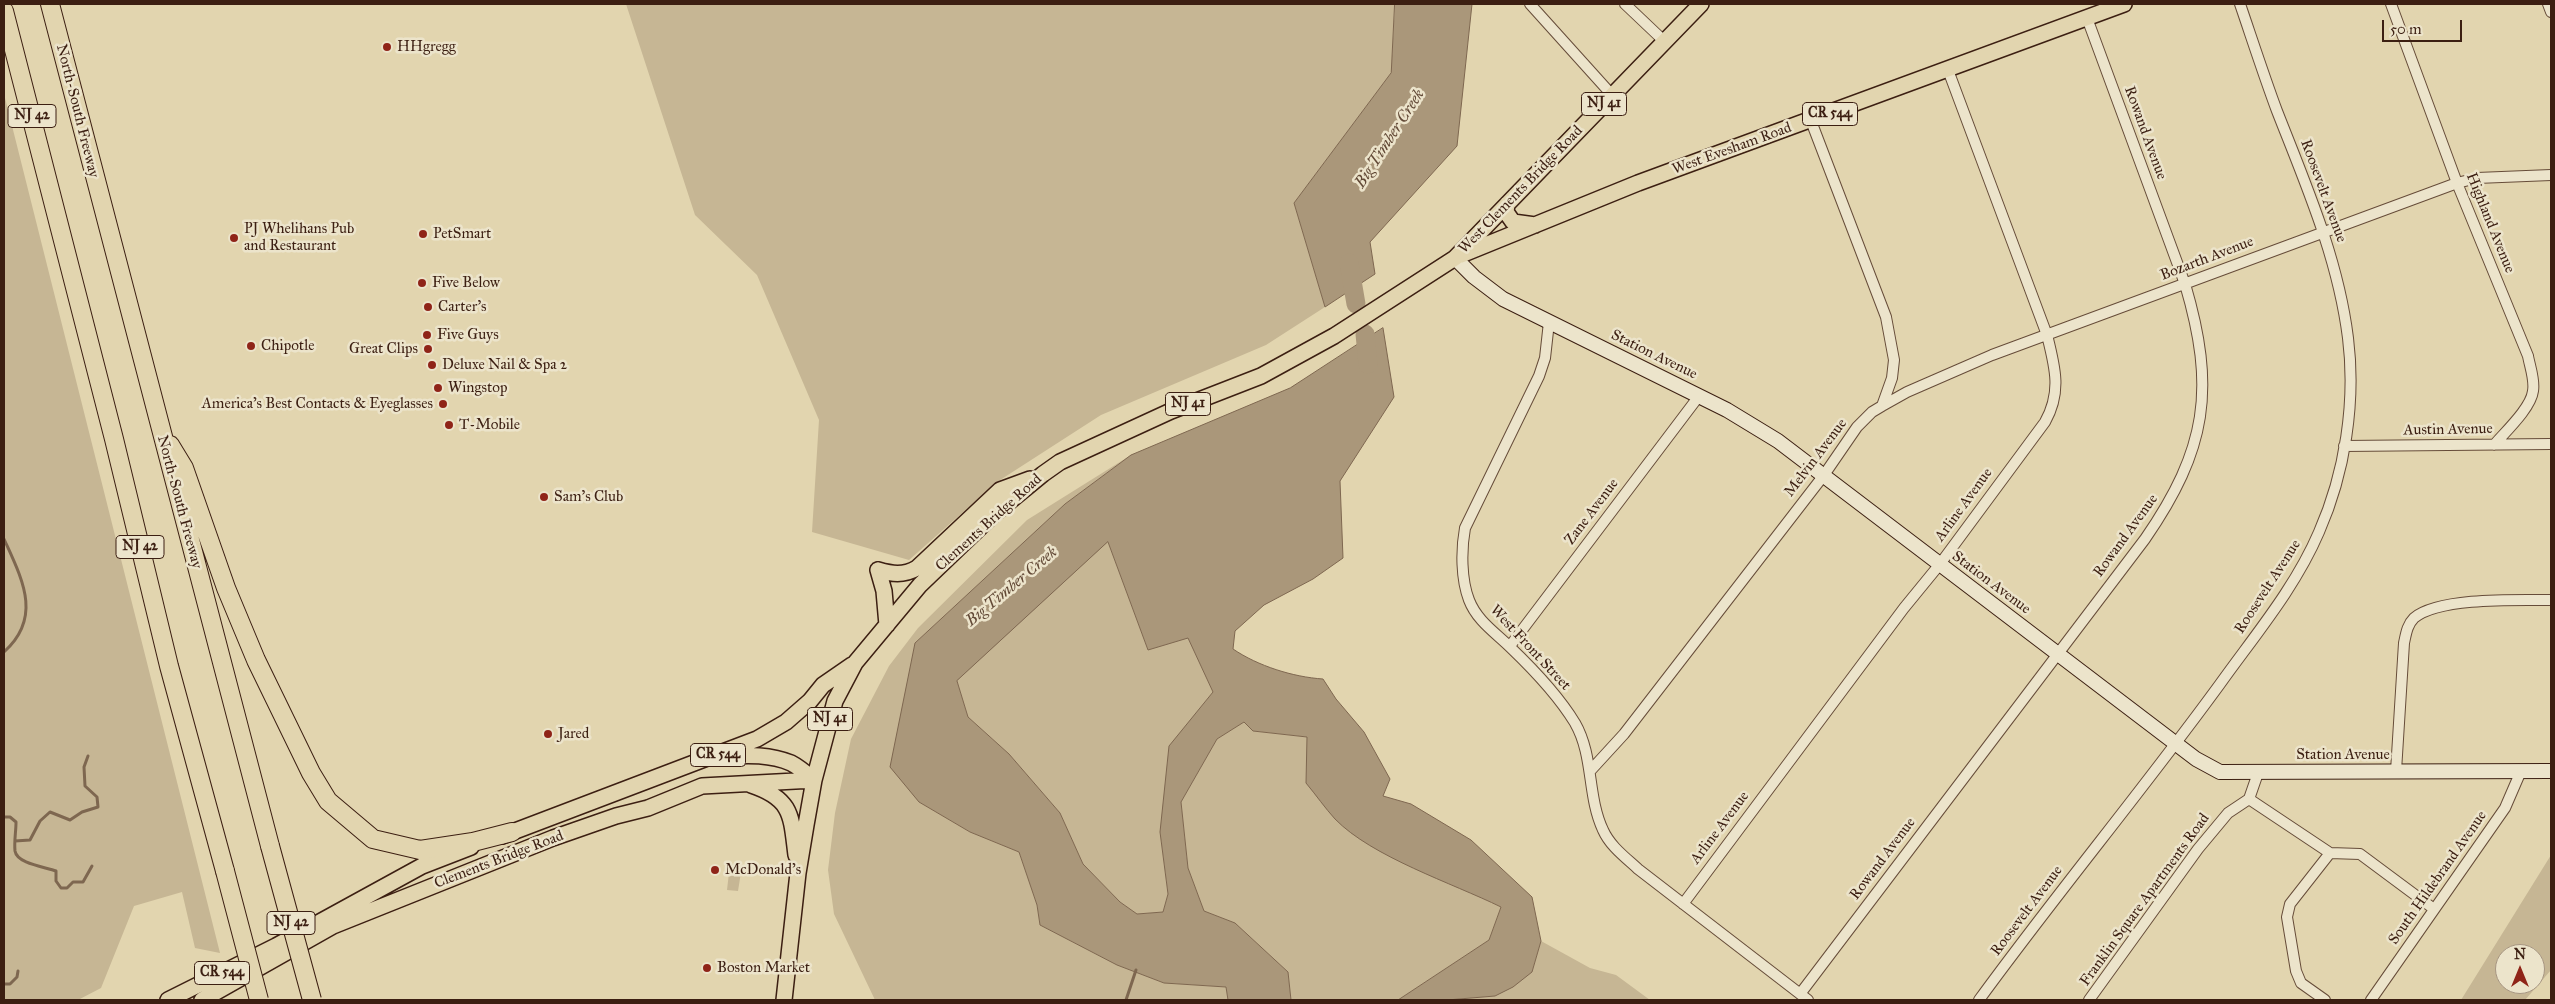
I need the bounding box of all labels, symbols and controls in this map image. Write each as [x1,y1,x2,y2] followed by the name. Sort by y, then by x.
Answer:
[2385,10,2465,42] scale bar
[2390,20,2422,38] text: 50 m
[397,38,456,56] place label: HHgregg
[381,41,393,53] marker: HHgregg
[52,42,102,180] street label: North-South Freeway
[2120,84,2170,182] street label: Rowand Avenue
[1351,86,1429,192] water label: Big Timber Creek
[1582,92,1626,116] road number: NJ 41
[1802,102,1858,126] road number: CR 544
[8,104,56,128] road number: NJ 42
[1670,119,1794,179] street label: West Evesham Road
[1455,122,1587,258] street label: West Clements Bridge Road
[2296,137,2350,245] street label: Roosevelt Avenue
[2462,170,2518,276] street label: Highland Avenue
[244,220,354,255] place label: PJ Whelihans Pub and Restaurant
[433,225,491,243] place label: PetSmart
[417,228,429,240] marker: PetSmart
[228,232,240,244] marker: PJ Whelihans Pub and Restaurant
[2158,233,2256,285] street label: Bozarth Avenue
[432,274,500,292] place label: Five Below
[416,277,428,289] marker: Five Below
[438,298,487,316] place label: Carter's
[422,301,434,313] marker: Carter's
[437,326,499,344] place label: Five Guys
[1608,326,1700,384] street label: Station Avenue
[421,329,433,341] marker: Five Guys
[261,337,314,355] place label: Chipotle
[245,340,257,352] marker: Chipotle
[349,340,418,358] place label: Great Clips
[422,343,434,355] marker: Great Clips
[442,356,567,374] place label: Deluxe Nail & Spa 2
[426,359,438,371] marker: Deluxe Nail & Spa 2
[448,379,507,397] place label: Wingstop
[432,382,444,394] marker: Wingstop
[1166,392,1210,416] road number: NJ 41
[202,395,433,413] place label: America's Best Contacts & Eyeglasses
[437,398,449,410] marker: America's Best Contacts & Eyeglasses
[1781,415,1851,501] street label: Melvin Avenue
[459,416,520,434] place label: T-Mobile
[443,419,455,431] marker: T-Mobile
[2403,420,2493,440] street label: Austin Avenue
[153,433,205,571] street label: North-South Freeway
[1931,465,1997,545] street label: Arline Avenue
[932,471,1046,575] street label: Clements Bridge Road
[1561,475,1623,549] street label: Zane Avenue
[554,488,623,506] place label: Sam's Club
[538,491,550,503] marker: Sam's Club
[2090,491,2162,581] street label: Rowand Avenue
[116,536,164,558] road number: NJ 42
[2231,537,2305,637] street label: Roosevelt Avenue
[962,543,1062,631] water label: Big Timber Creek
[1948,548,2034,618] street label: Station Avenue
[1486,601,1574,695] street label: West Front Street
[808,708,852,731] road number: NJ 41
[558,725,589,743] place label: Jared
[542,728,554,740] marker: Jared
[690,744,746,766] road number: CR 544
[2296,746,2390,764] street label: Station Avenue
[1687,788,1753,868] street label: Arline Avenue
[2385,808,2491,948] street label: South Hildebrand Avenue
[2076,810,2214,990] street label: Franklin Square Apartments Road
[1846,814,1920,904] street label: Rowand Avenue
[432,827,566,893] street label: Clements Bridge Road
[725,861,801,879] place label: McDonald's
[1987,862,2067,960] street label: Roosevelt Avenue
[709,864,721,876] marker: McDonald's
[267,911,315,934] road number: NJ 42
[2495,944,2545,994] north arrow
[2514,946,2526,963] text: N
[717,959,810,977] place label: Boston Market
[194,961,250,984] road number: CR 544
[701,962,713,974] marker: Boston Market

